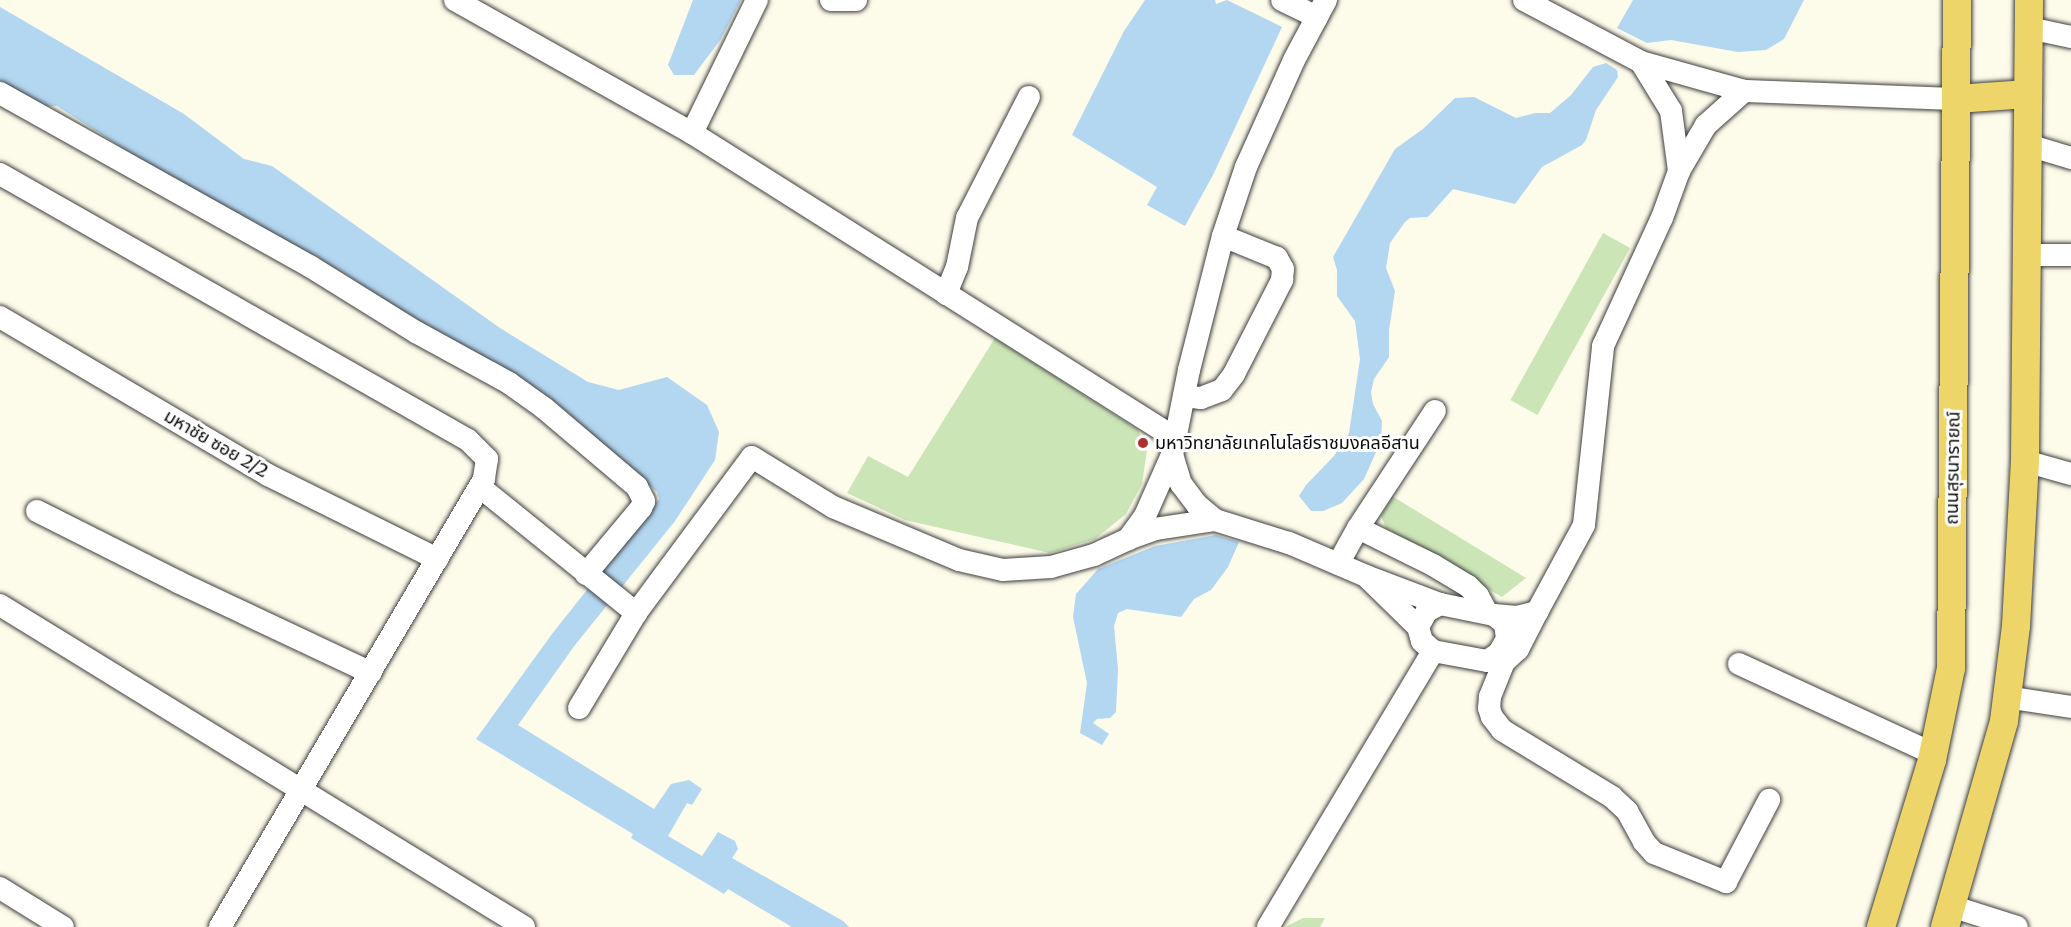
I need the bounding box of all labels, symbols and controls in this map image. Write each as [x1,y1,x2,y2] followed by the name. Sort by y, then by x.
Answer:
[160,405,272,483] street label: มหาชัย ซอย 2/2
[1941,411,1965,525] street label: ถนนสุรนารายณ์
[1155,432,1420,454] place label: มหาวิทยาลัยเทคโนโลยีราชมงคลอีสาน
[1136,436,1150,450] marker: มหาวิทยาลัยเทคโนโลยีราชมงคลอีสาน

